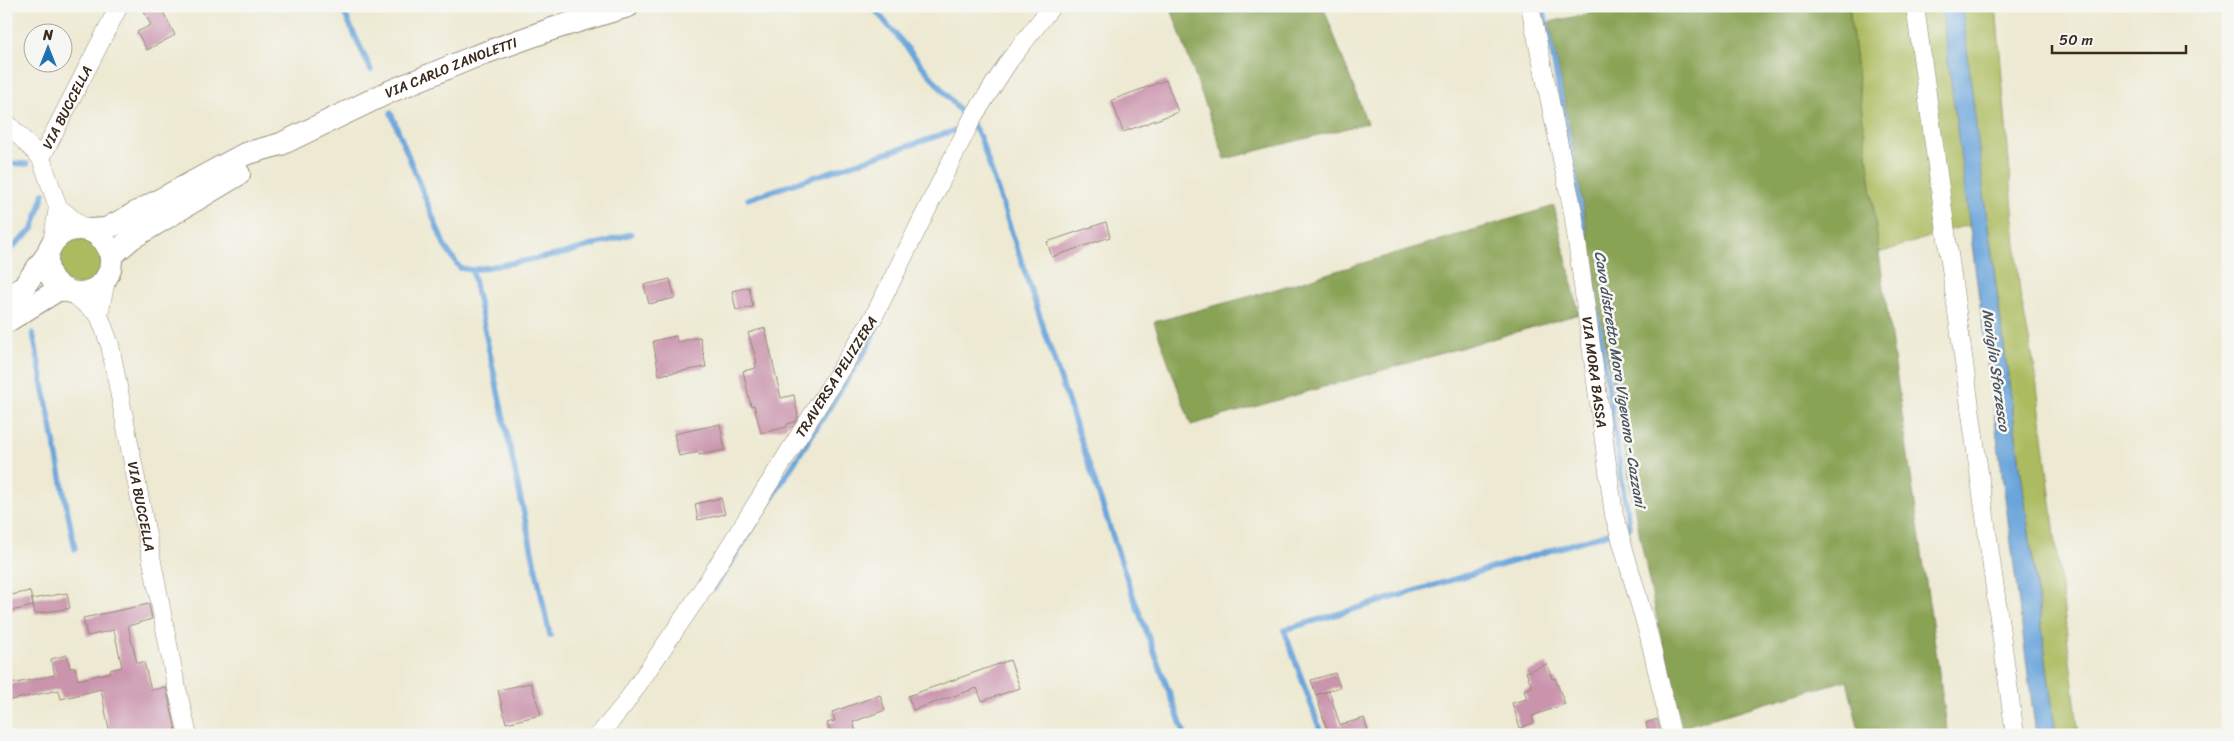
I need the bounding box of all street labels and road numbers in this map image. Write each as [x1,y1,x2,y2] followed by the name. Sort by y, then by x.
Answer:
[381,30,522,105] street label: VIA CARLO ZANOLETTI
[35,61,99,154] street label: VIA BUCCELLA
[789,311,884,443] street label: TRAVERSA PELIZZERA
[1574,315,1614,429] street label: VIA MORA BASSA
[120,459,162,554] street label: VIA BUCCELLA

